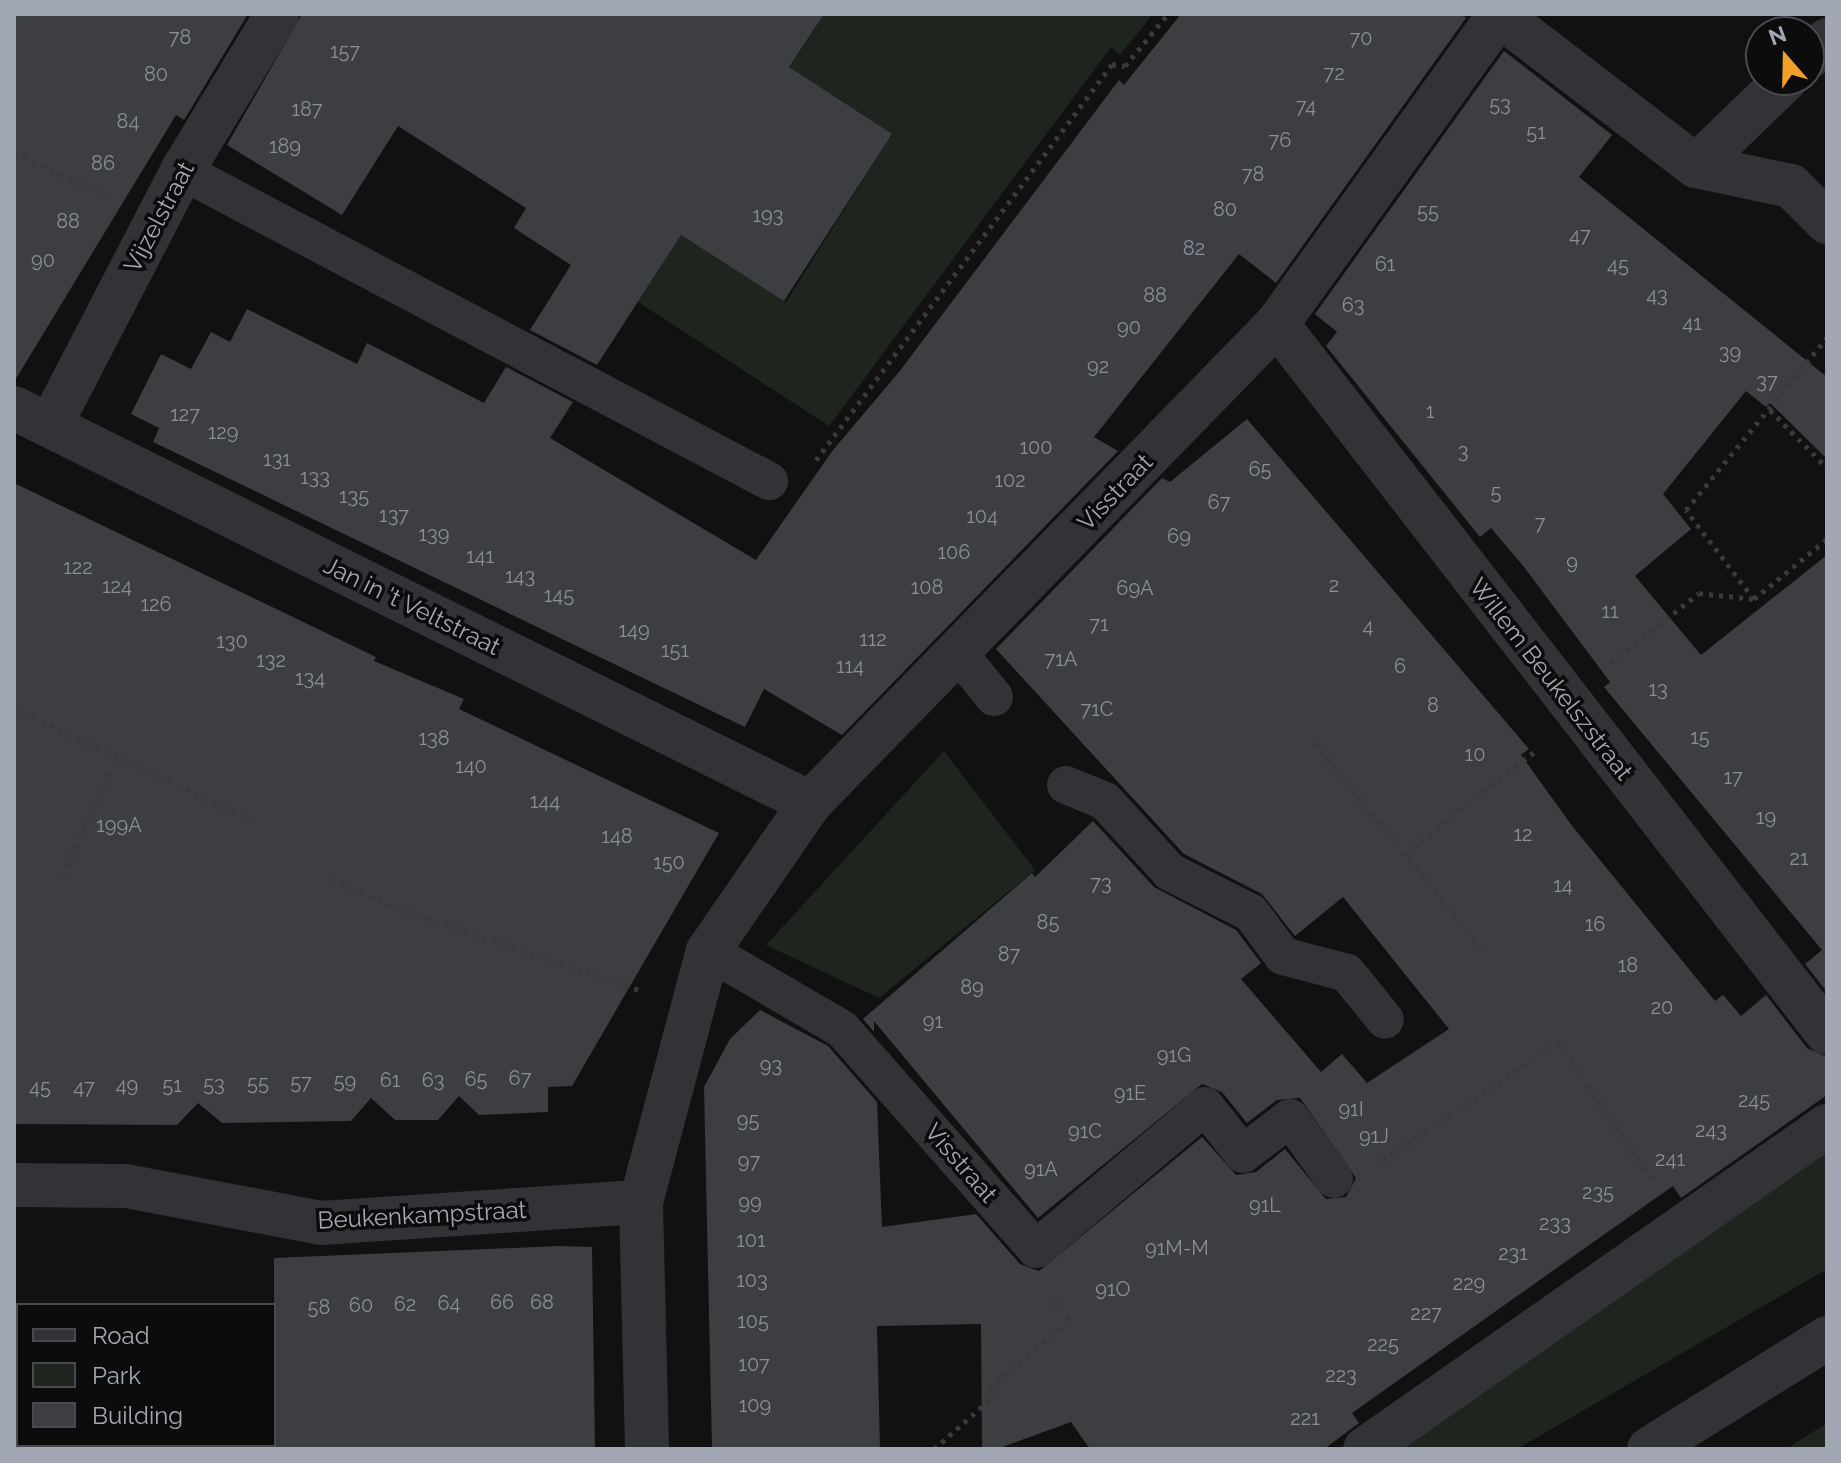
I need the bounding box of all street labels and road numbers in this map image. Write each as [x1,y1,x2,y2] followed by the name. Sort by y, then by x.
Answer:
[118,157,200,277] street label: Vijzelstraat
[1072,448,1158,536] street label: Visstraat
[318,550,506,662] street label: Jan in 't Veltstraat
[1463,572,1639,786] street label: Willem Beukelszstraat
[919,1118,1003,1208] street label: Visstraat
[317,1195,527,1235] street label: Beukenkampstraat

